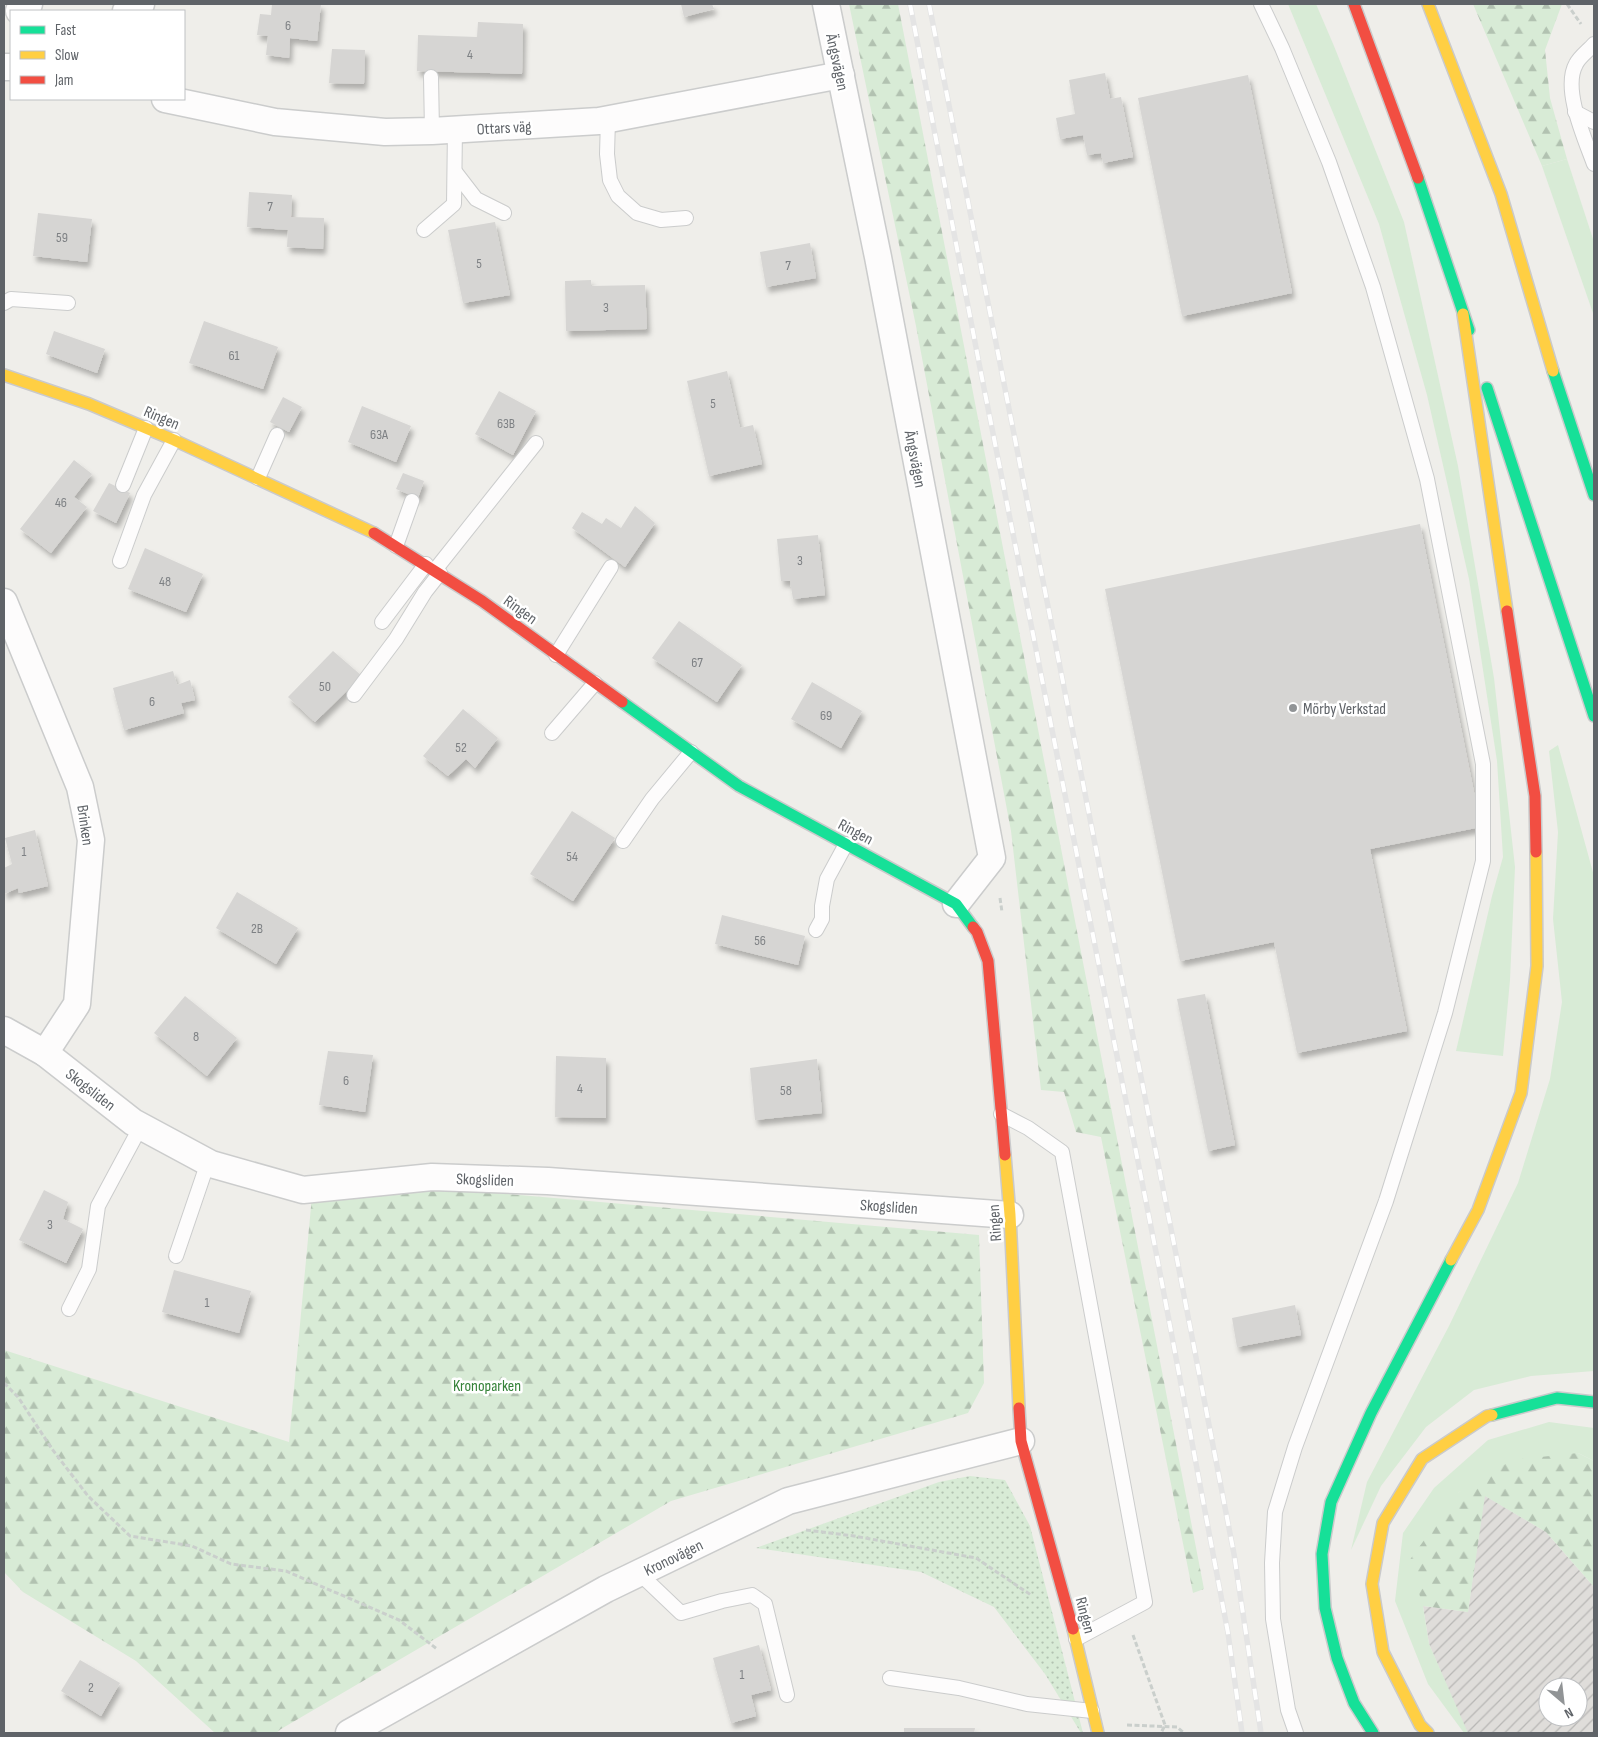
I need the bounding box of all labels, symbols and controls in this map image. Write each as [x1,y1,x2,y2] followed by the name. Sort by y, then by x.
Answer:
[10,10,185,100] legend
[285,17,291,34] house number: 6
[55,21,77,40] text: Fast
[821,31,852,93] street label: Ängsvägen
[55,46,79,65] text: Slow
[467,46,473,63] house number: 4
[54,71,73,90] text: Jam
[476,118,532,139] street label: Ottars väg
[267,198,273,215] house number: 7
[56,229,68,246] house number: 59
[476,255,482,272] house number: 5
[785,257,791,274] house number: 7
[603,299,609,316] house number: 3
[228,347,240,364] house number: 61
[710,395,716,412] house number: 5
[141,402,182,434] street label: Ringen
[497,415,515,432] house number: 63B
[370,426,389,443] house number: 63A
[899,428,929,489] street label: Ängsvägen
[55,494,67,511] house number: 46
[797,552,803,569] house number: 3
[159,573,171,590] house number: 48
[500,592,541,629] street label: Ringen
[691,654,703,671] house number: 67
[319,678,331,695] house number: 50
[149,693,155,710] house number: 6
[1303,700,1386,719] place label: Mörby Verkstad
[1287,702,1299,714] marker: Mörby Verkstad
[820,707,832,724] house number: 69
[455,739,467,756] house number: 52
[72,804,97,847] street label: Brinken
[835,815,876,849] street label: Ringen
[22,843,27,860] house number: 1
[566,848,578,865] house number: 54
[251,920,263,937] house number: 2B
[754,932,766,949] house number: 56
[193,1028,199,1045] house number: 8
[62,1065,119,1115] street label: Skogsliden
[343,1072,349,1089] house number: 6
[577,1080,583,1097] house number: 4
[780,1082,792,1099] house number: 58
[456,1170,514,1191] street label: Skogsliden
[859,1196,918,1219] street label: Skogsliden
[985,1204,1006,1242] street label: Ringen
[47,1216,53,1233] house number: 3
[205,1294,210,1311] house number: 1
[453,1377,521,1396] park label: Kronoparken
[641,1536,706,1581] street label: Kronovägen
[1071,1595,1098,1636] street label: Ringen
[740,1666,745,1683] house number: 1
[1538,1677,1588,1727] north arrow
[88,1679,94,1696] house number: 2
[1562,1704,1576,1722] text: N

